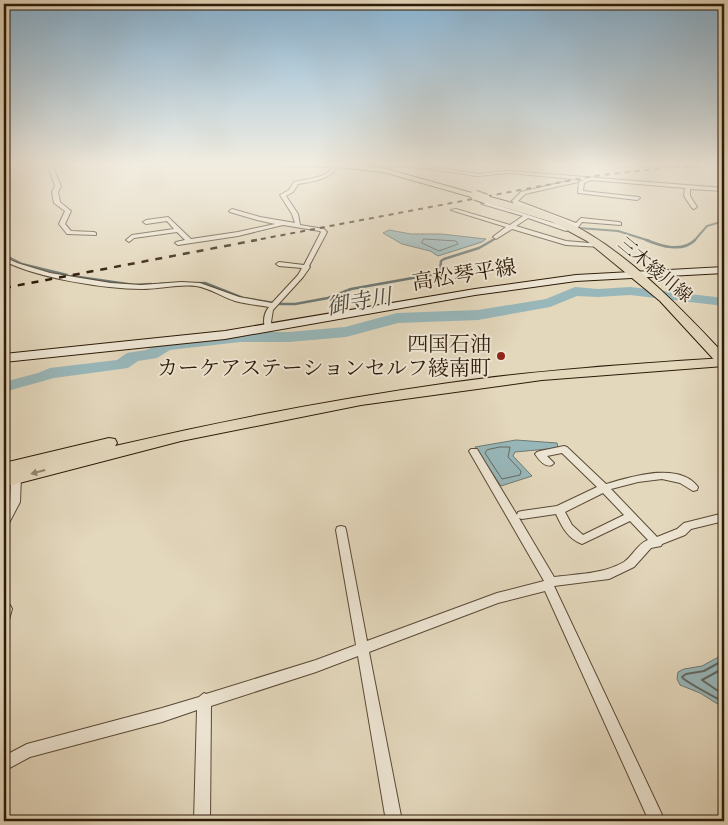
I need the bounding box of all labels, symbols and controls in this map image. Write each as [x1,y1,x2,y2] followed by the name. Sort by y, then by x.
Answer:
[612,231,698,309] street label: 三木綾川線
[410,252,518,298] street label: 高松琴平線
[324,281,396,323] water label: 御寺川
[157,330,491,383] place label: 四国石油 カーケアステーションセルフ綾南町
[495,350,507,362] marker: 四国石油 カーケアステーションセルフ綾南町
[31,468,46,476] one-way arrow

